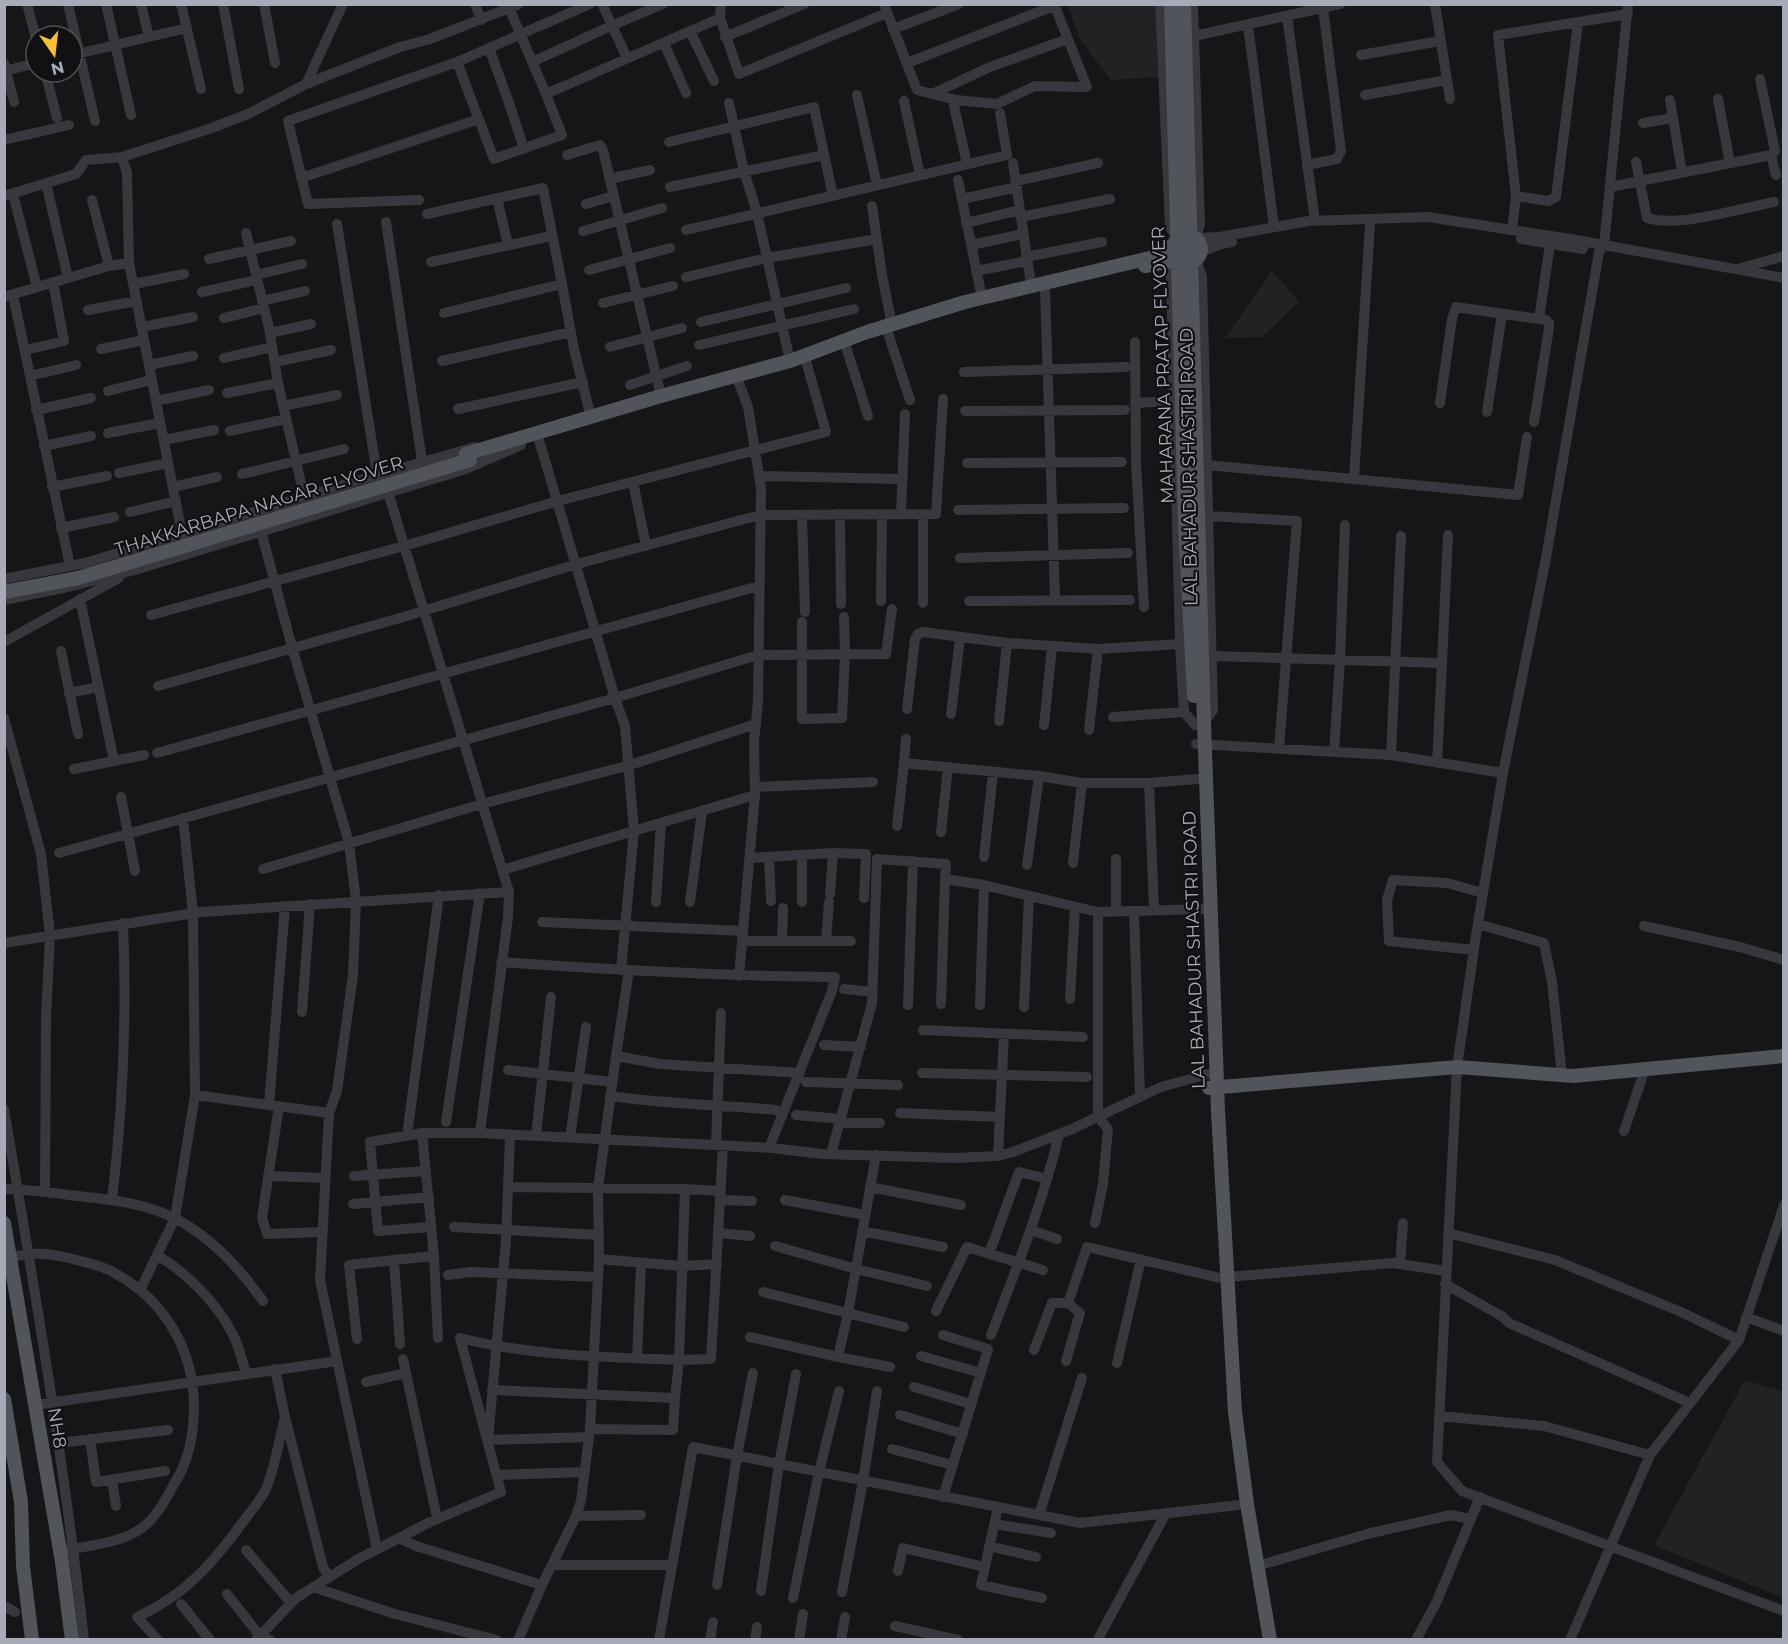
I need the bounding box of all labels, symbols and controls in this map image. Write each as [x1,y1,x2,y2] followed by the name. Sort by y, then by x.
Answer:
[24,24,84,84] north arrow
[49,57,66,79] text: N
[1147,226,1179,504] street label: MAHARANA PRATAP FLYOVER
[1176,328,1202,606] street label: LAL BAHADUR SHASTRI ROAD
[112,452,406,560] street label: THAKKARBAPA NAGAR FLYOVER
[1178,811,1210,1089] street label: LAL BAHADUR SHASTRI ROAD
[43,1406,71,1450] street label: NH8

